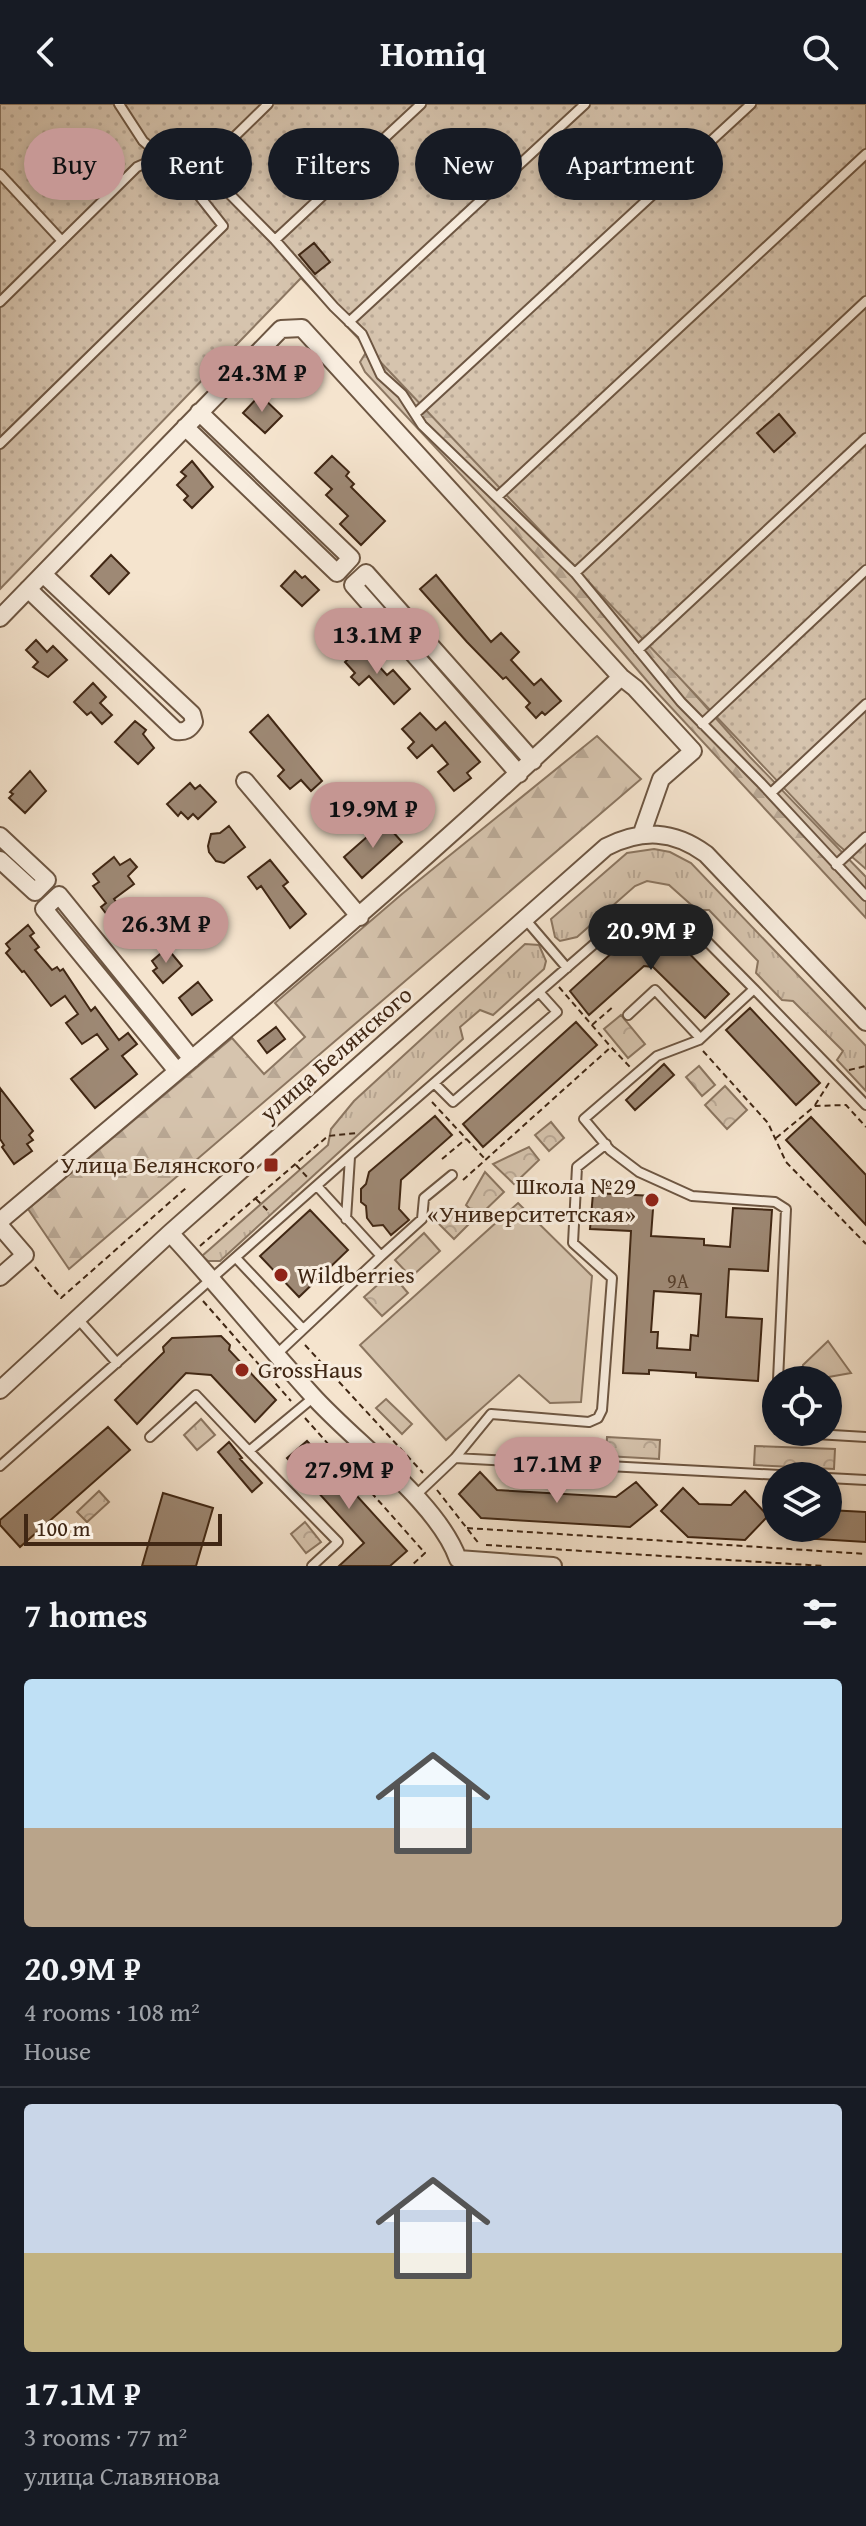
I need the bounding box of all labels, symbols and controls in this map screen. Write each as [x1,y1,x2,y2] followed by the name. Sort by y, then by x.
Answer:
[380,26,486,79] text: Homiq
[24,30,68,74] icon: back
[798,30,842,74] icon: search
[24,128,125,200] chip: Buy
[141,128,252,200] chip: Rent
[268,128,399,200] chip: Filters
[415,128,522,200] chip: New
[538,128,723,200] chip: Apartment
[188,346,336,414] pin: 24.3M ₽
[217,352,307,391] text: 24.3M ₽
[303,608,451,676] pin: 13.1M ₽
[332,614,422,653] text: 13.1M ₽
[299,782,447,850] pin: 19.9M ₽
[328,788,418,827] text: 19.9M ₽
[92,897,240,965] pin: 26.3M ₽
[121,903,211,942] text: 26.3M ₽
[577,904,725,972] pin: 20.9M ₽
[606,910,696,949] text: 20.9M ₽
[251,977,420,1130] street label: улица Белянского
[61,1147,255,1182] place label: Улица Белянского
[262,1156,280,1174] marker: Улица Белянского
[427,1168,636,1231] place label: Школа №29 «Университетская»
[643,1191,661,1209] marker: Школа №29 «Университетская»
[297,1257,415,1292] place label: Wildberries
[272,1266,290,1284] marker: Wildberries
[667,1266,689,1295] house number: 9А
[258,1352,363,1387] place label: GrossHaus
[233,1361,251,1379] marker: GrossHaus
[762,1366,842,1542] map controls
[762,1366,842,1446] button: locate
[483,1437,631,1505] pin: 17.1M ₽
[275,1443,423,1511] pin: 27.9M ₽
[512,1443,602,1482] text: 17.1M ₽
[304,1449,394,1488] text: 27.9M ₽
[762,1462,842,1542] button: layers
[24,1510,222,1546] scale bar
[36,1512,91,1544] text: 100 m
[24,1590,148,1639] text: 7 homes
[798,1592,842,1636] icon: filters
[361,1731,505,1875] icon: home
[24,1943,141,1992] text: 20.9M ₽
[24,1992,200,2031] text: 4 rooms · 108 m²
[24,2031,91,2070] text: House
[361,2156,505,2300] icon: home
[24,2368,141,2417] text: 17.1M ₽
[24,2417,187,2456] text: 3 rooms · 77 m²
[24,2456,220,2495] text: улица Славянова

